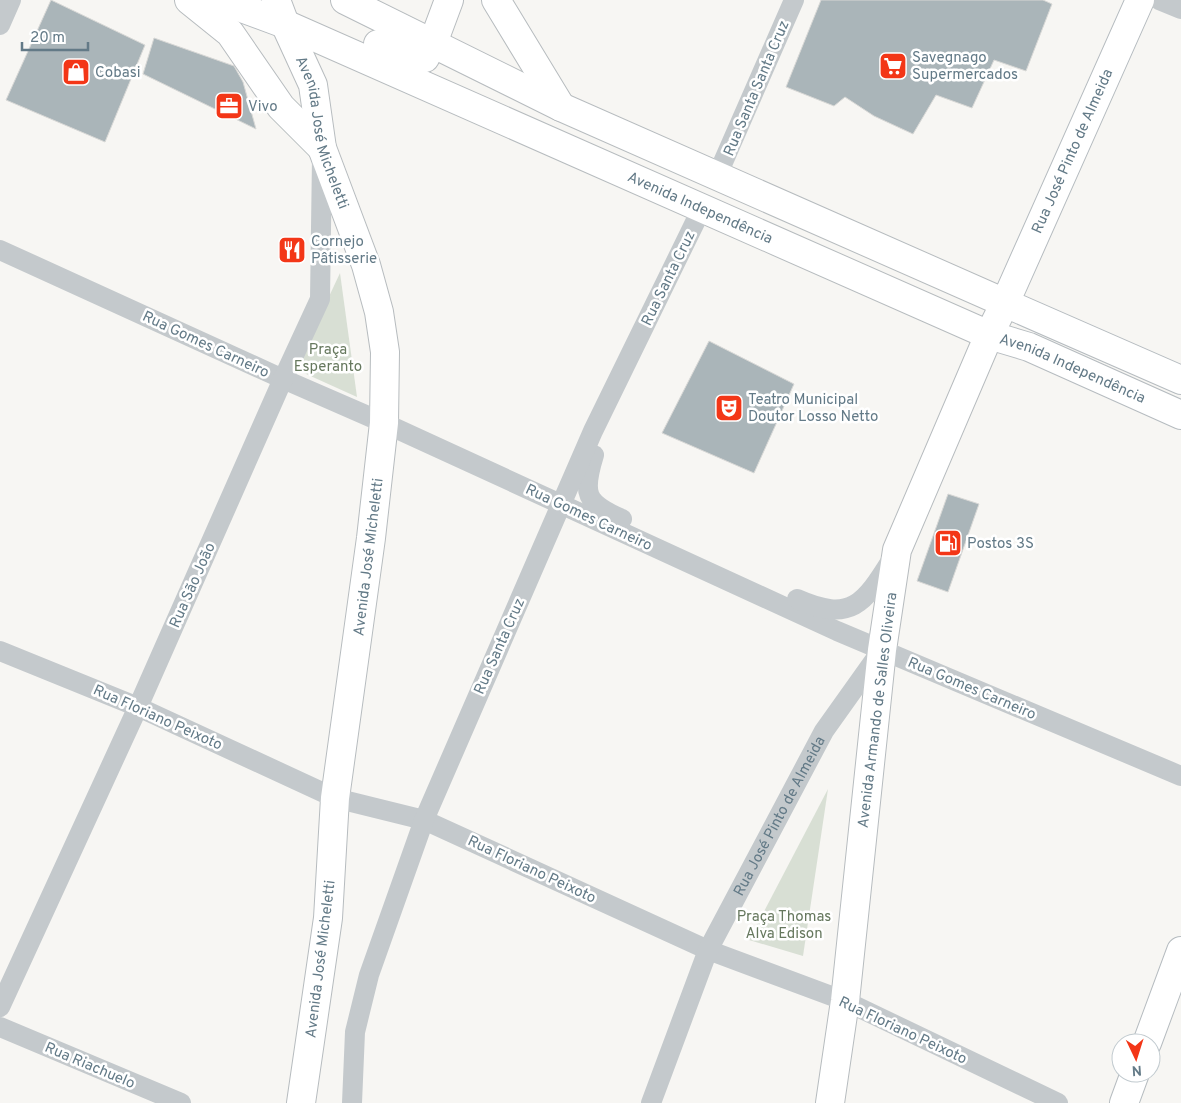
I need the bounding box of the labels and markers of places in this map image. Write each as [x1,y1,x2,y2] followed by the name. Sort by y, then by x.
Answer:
[912,49,1018,85] place label: Savegnago Supermercados
[878,51,908,81] supermarket icon: Savegnago Supermercados
[61,57,91,87] shop icon: Cobasi
[95,64,141,83] place label: Cobasi
[214,91,244,121] office icon: Vivo
[248,98,278,117] place label: Vivo
[311,233,377,269] place label: Cornejo Pâtisserie
[277,235,307,265] restaurant icon: Cornejo Pâtisserie
[748,391,878,427] place label: Teatro Municipal Doutor Losso Netto
[714,393,744,423] theatre icon: Teatro Municipal Doutor Losso Netto
[933,528,963,558] fuel station icon: Postos 3S
[967,535,1034,554] place label: Postos 3S

